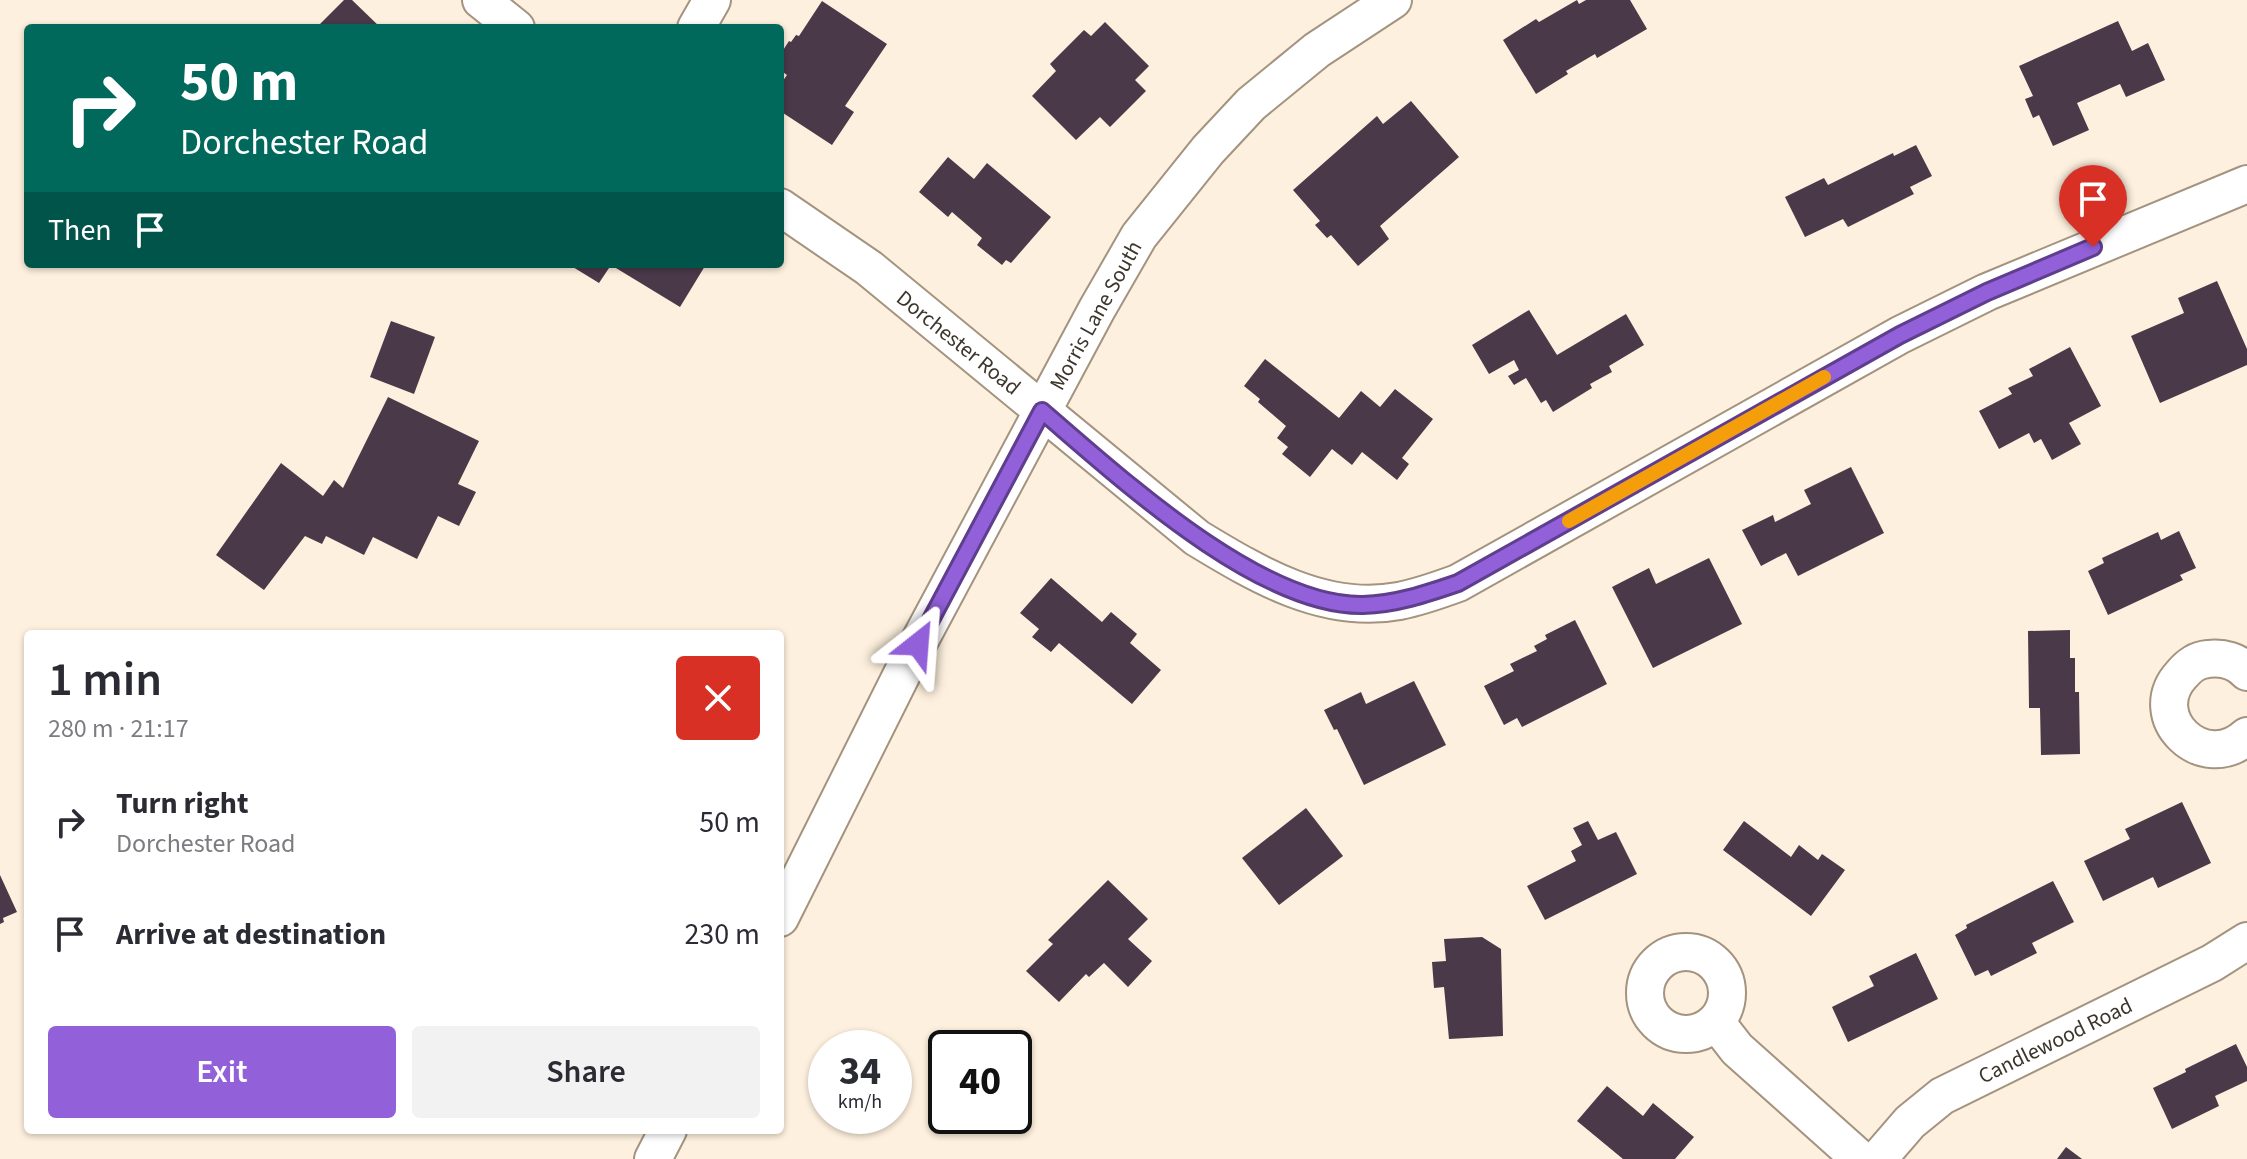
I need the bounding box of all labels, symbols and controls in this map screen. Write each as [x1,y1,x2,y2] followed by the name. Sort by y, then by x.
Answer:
[180,43,298,122] text: 50 m
[48,56,152,160] icon: right
[180,117,429,168] text: Dorchester Road
[2059,165,2127,247] pin
[2071,177,2115,221] icon: arrive
[128,208,172,252] icon: arrive
[48,209,112,252] text: Then
[1042,235,1150,396] street label: Morris Lane South
[889,283,1027,403] street label: Dorchester Road
[876,602,960,686] position arrow
[48,646,162,714] text: 1 min
[676,656,760,740] button: close
[48,710,189,747] text: 280 m · 21:17
[116,782,248,825] text: Turn right
[48,800,92,844] icon: right
[699,801,760,844] text: 50 m
[116,825,295,862] text: Dorchester Road
[48,912,92,956] icon: arrive
[116,913,386,956] text: Arrive at destination
[684,913,760,956] text: 230 m
[1973,990,2138,1092] street label: Candlewood Road
[48,1026,396,1118] button: Exit
[412,1026,760,1118] button: Share
[928,1030,1032,1134] speed limit sign: 40
[839,1043,881,1100] text: 34
[838,1088,882,1116] text: km/h

